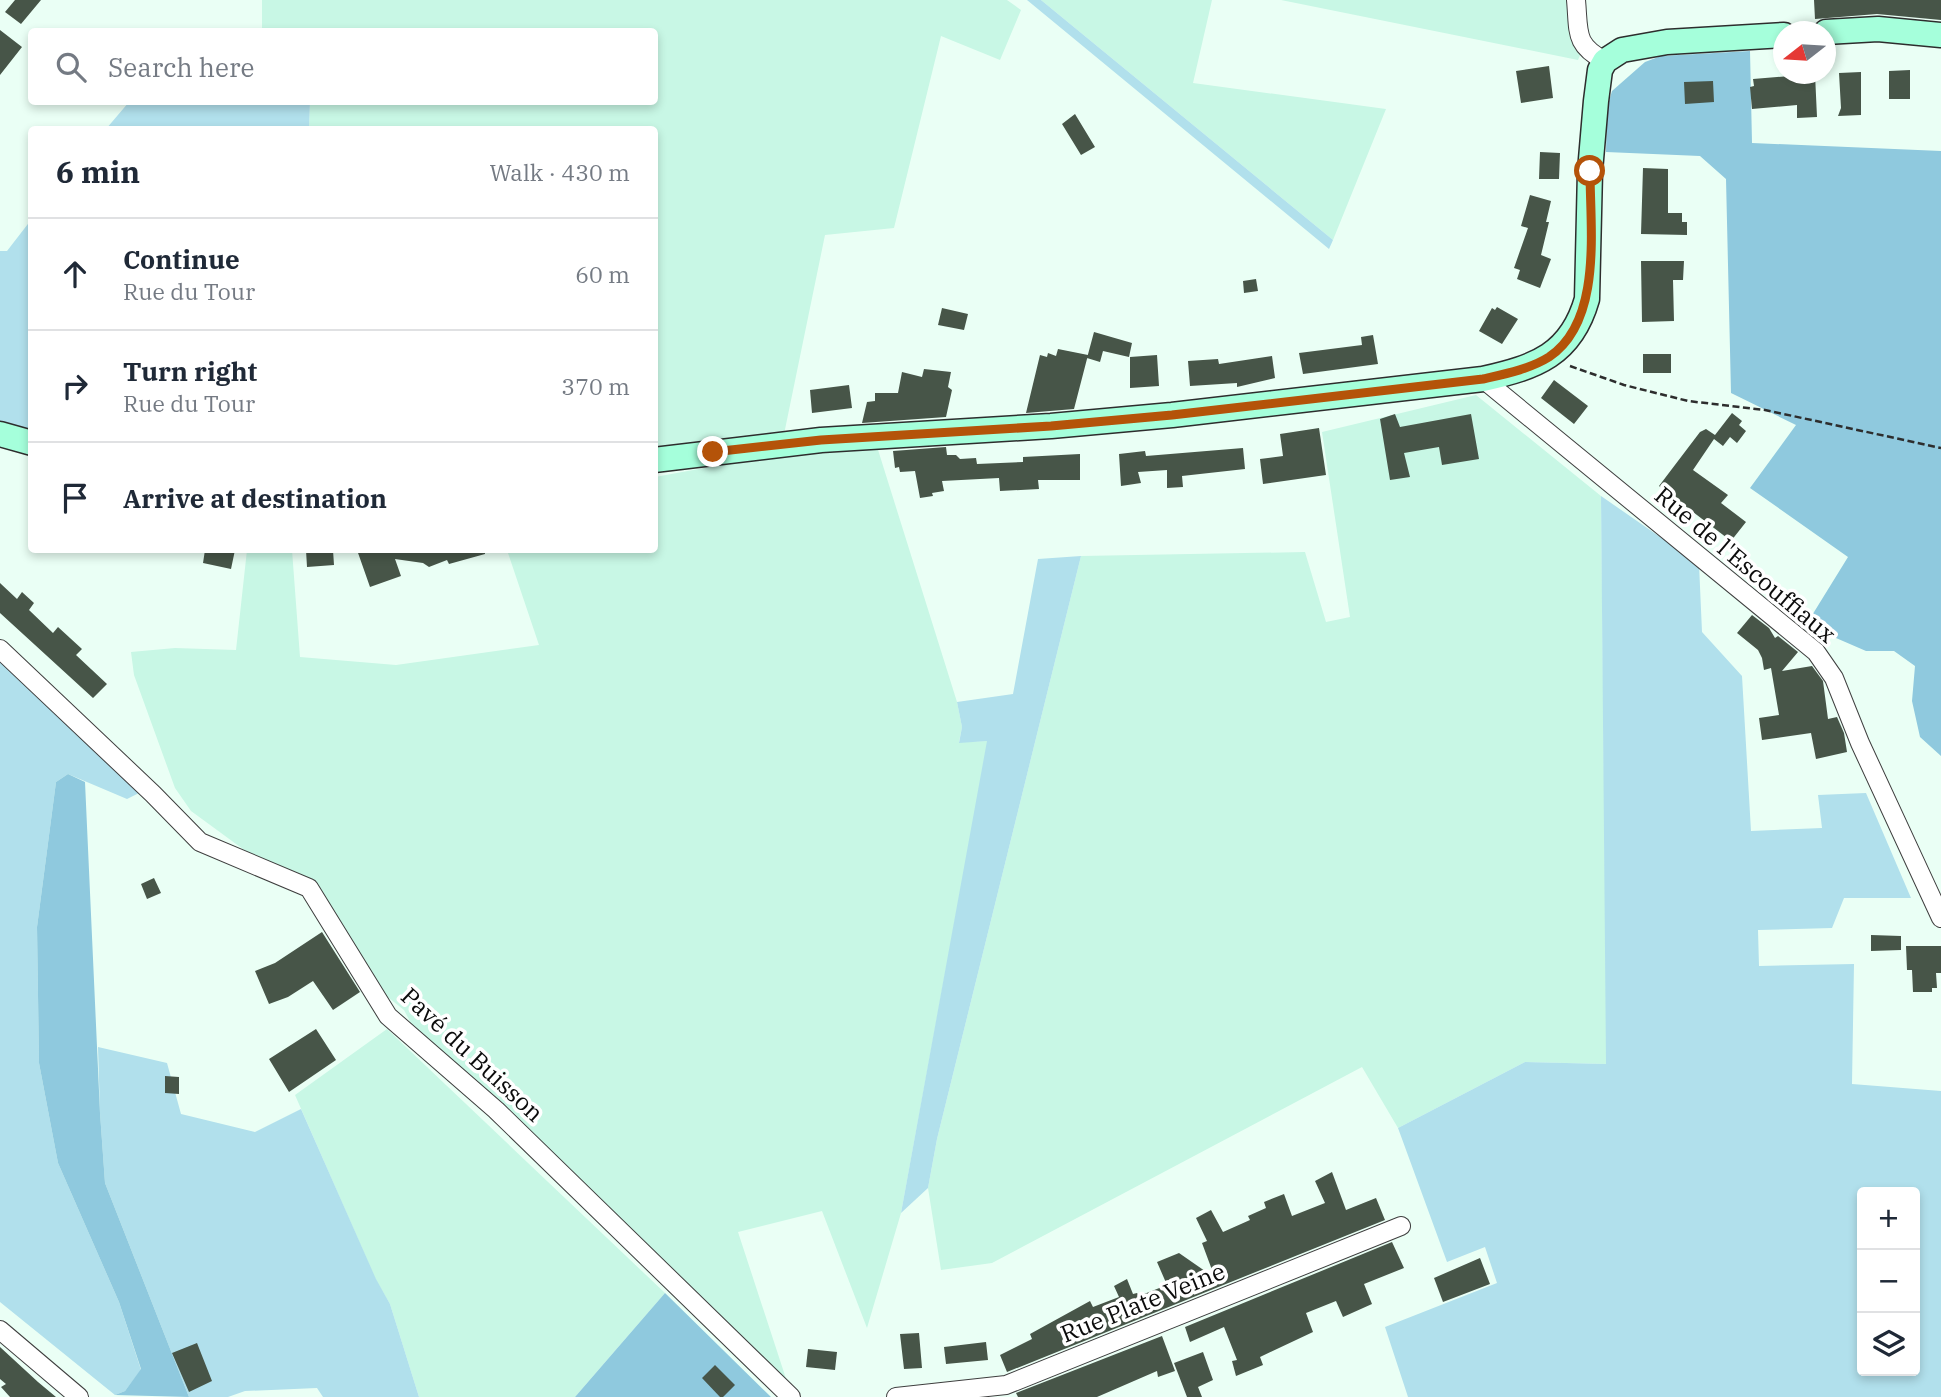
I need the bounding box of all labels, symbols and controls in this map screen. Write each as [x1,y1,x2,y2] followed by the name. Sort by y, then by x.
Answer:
[1773,21,1836,84] north arrow
[28,28,658,105] search box
[52,48,90,86] icon: search
[108,50,254,84] text: Search here
[56,152,140,191] text: 6 min
[1574,155,1605,186] route start
[489,157,630,187] text: Walk · 430 m
[123,242,240,276] text: Continue
[56,255,94,293] icon: ahead
[575,259,630,289] text: 60 m
[123,276,255,306] text: Rue du Tour
[123,354,257,388] text: Turn right
[56,367,94,405] icon: right
[561,371,630,401] text: 370 m
[123,388,255,418] text: Rue du Tour
[697,436,728,467] route end
[56,479,94,517] icon: arrive
[1648,479,1843,650] street label: Rue de l'Escouffiaux
[123,481,387,515] text: Arrive at destination
[395,980,551,1129] street label: Pavé du Buisson
[1857,1187,1920,1376] map controls
[1857,1187,1920,1250] button: +
[1857,1250,1920,1313] button: −
[1056,1255,1230,1350] street label: Rue Plate Veine
[1857,1313,1920,1376] button: layers

